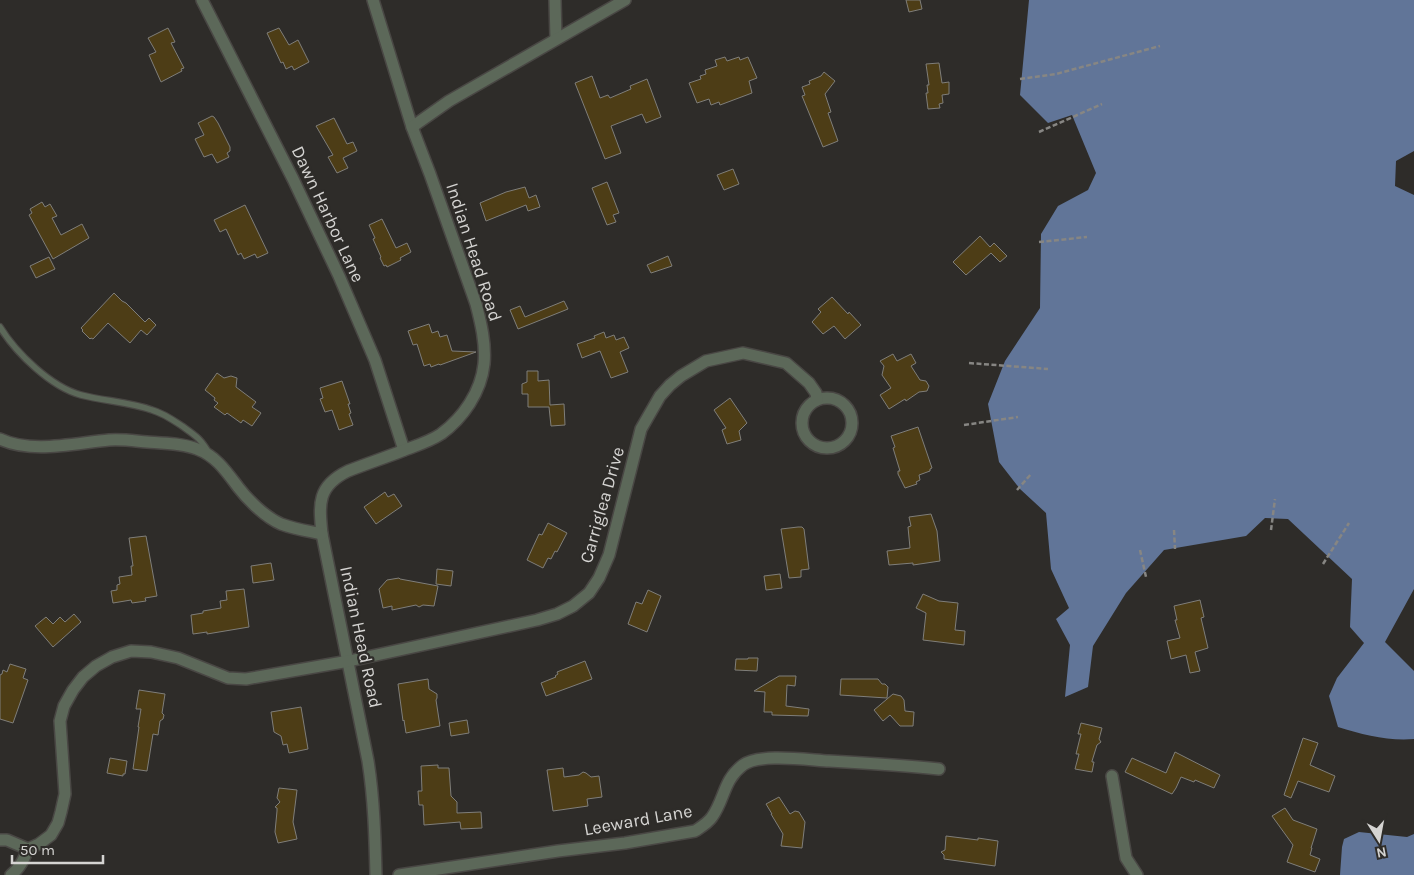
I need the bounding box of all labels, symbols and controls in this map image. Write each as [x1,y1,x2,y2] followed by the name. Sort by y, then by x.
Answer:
[287,142,369,286] street label: Dawn Harbor Lane
[441,180,507,324] street label: Indian Head Road
[575,444,629,566] street label: Carriglea Drive
[335,564,387,710] street label: Indian Head Road
[582,800,694,840] street label: Leeward Lane
[1354,815,1404,865] north arrow
[12,832,104,864] scale bar
[20,841,55,859] text: 50 m
[1375,843,1388,862] text: N

